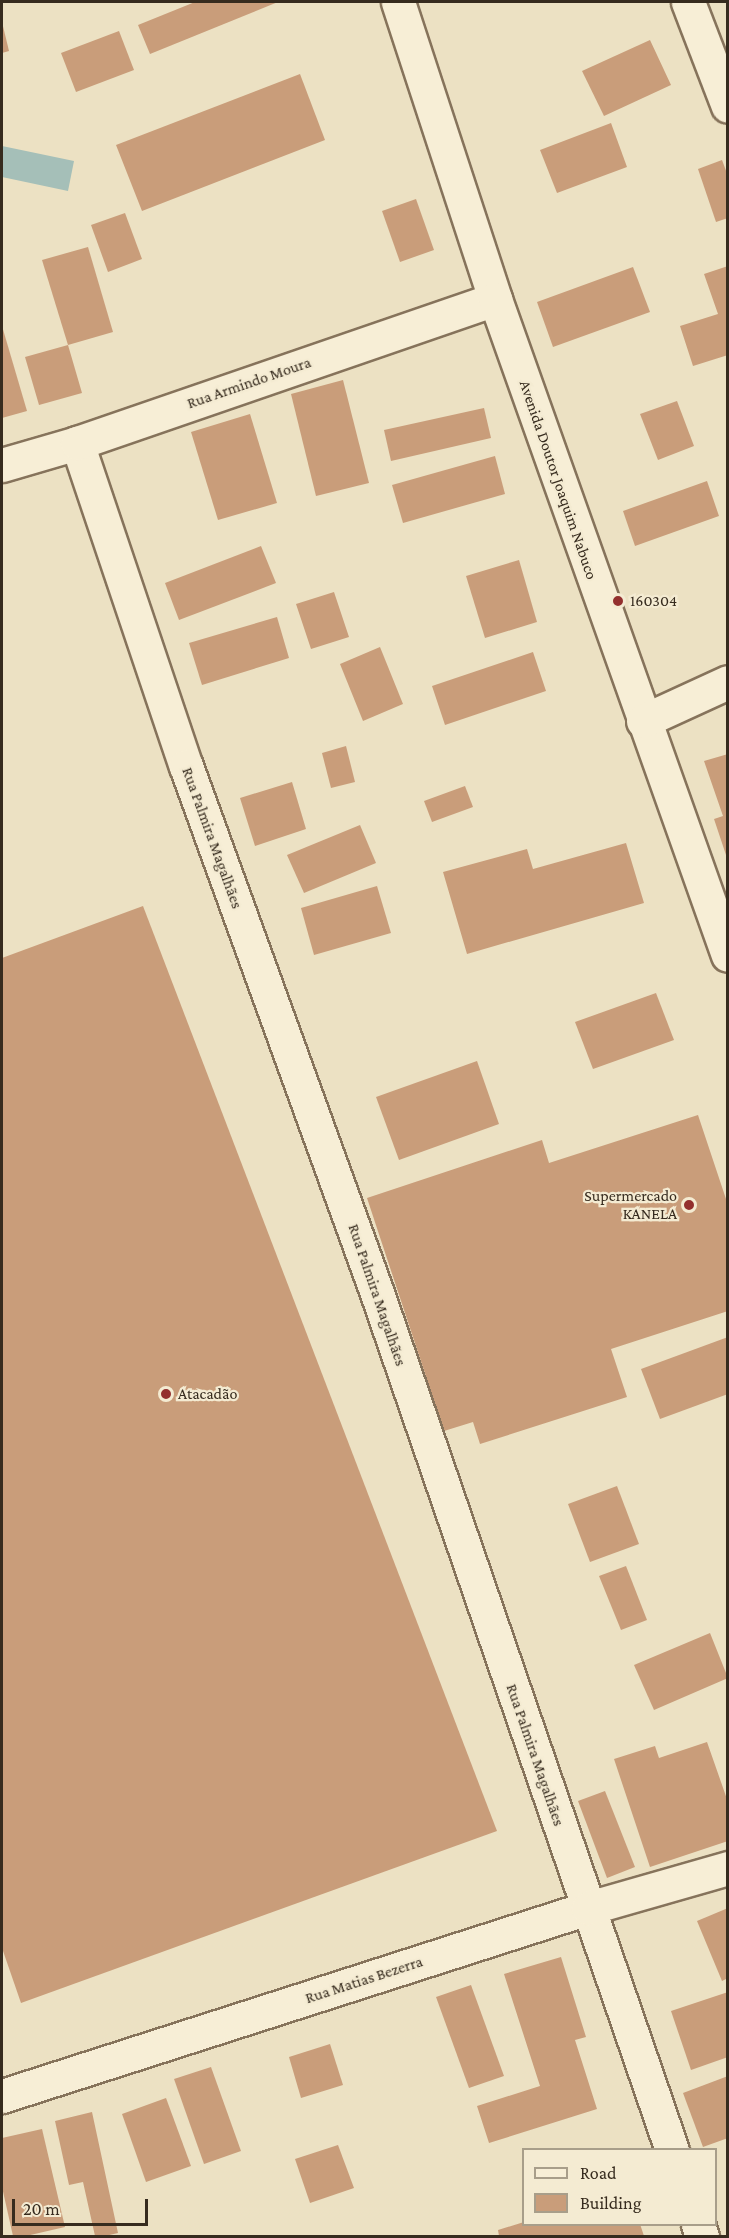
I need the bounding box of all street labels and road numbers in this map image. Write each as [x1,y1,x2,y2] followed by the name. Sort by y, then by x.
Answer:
[184,353,314,413] street label: Rua Armindo Moura
[515,378,601,582] street label: Avenida Doutor Joaquim Nabuco
[177,765,247,911] street label: Rua Palmira Magalhães
[344,1221,410,1369] street label: Rua Palmira Magalhães
[502,1681,568,1829] street label: Rua Palmira Magalhães
[303,1952,425,2008] street label: Rua Matias Bezerra

